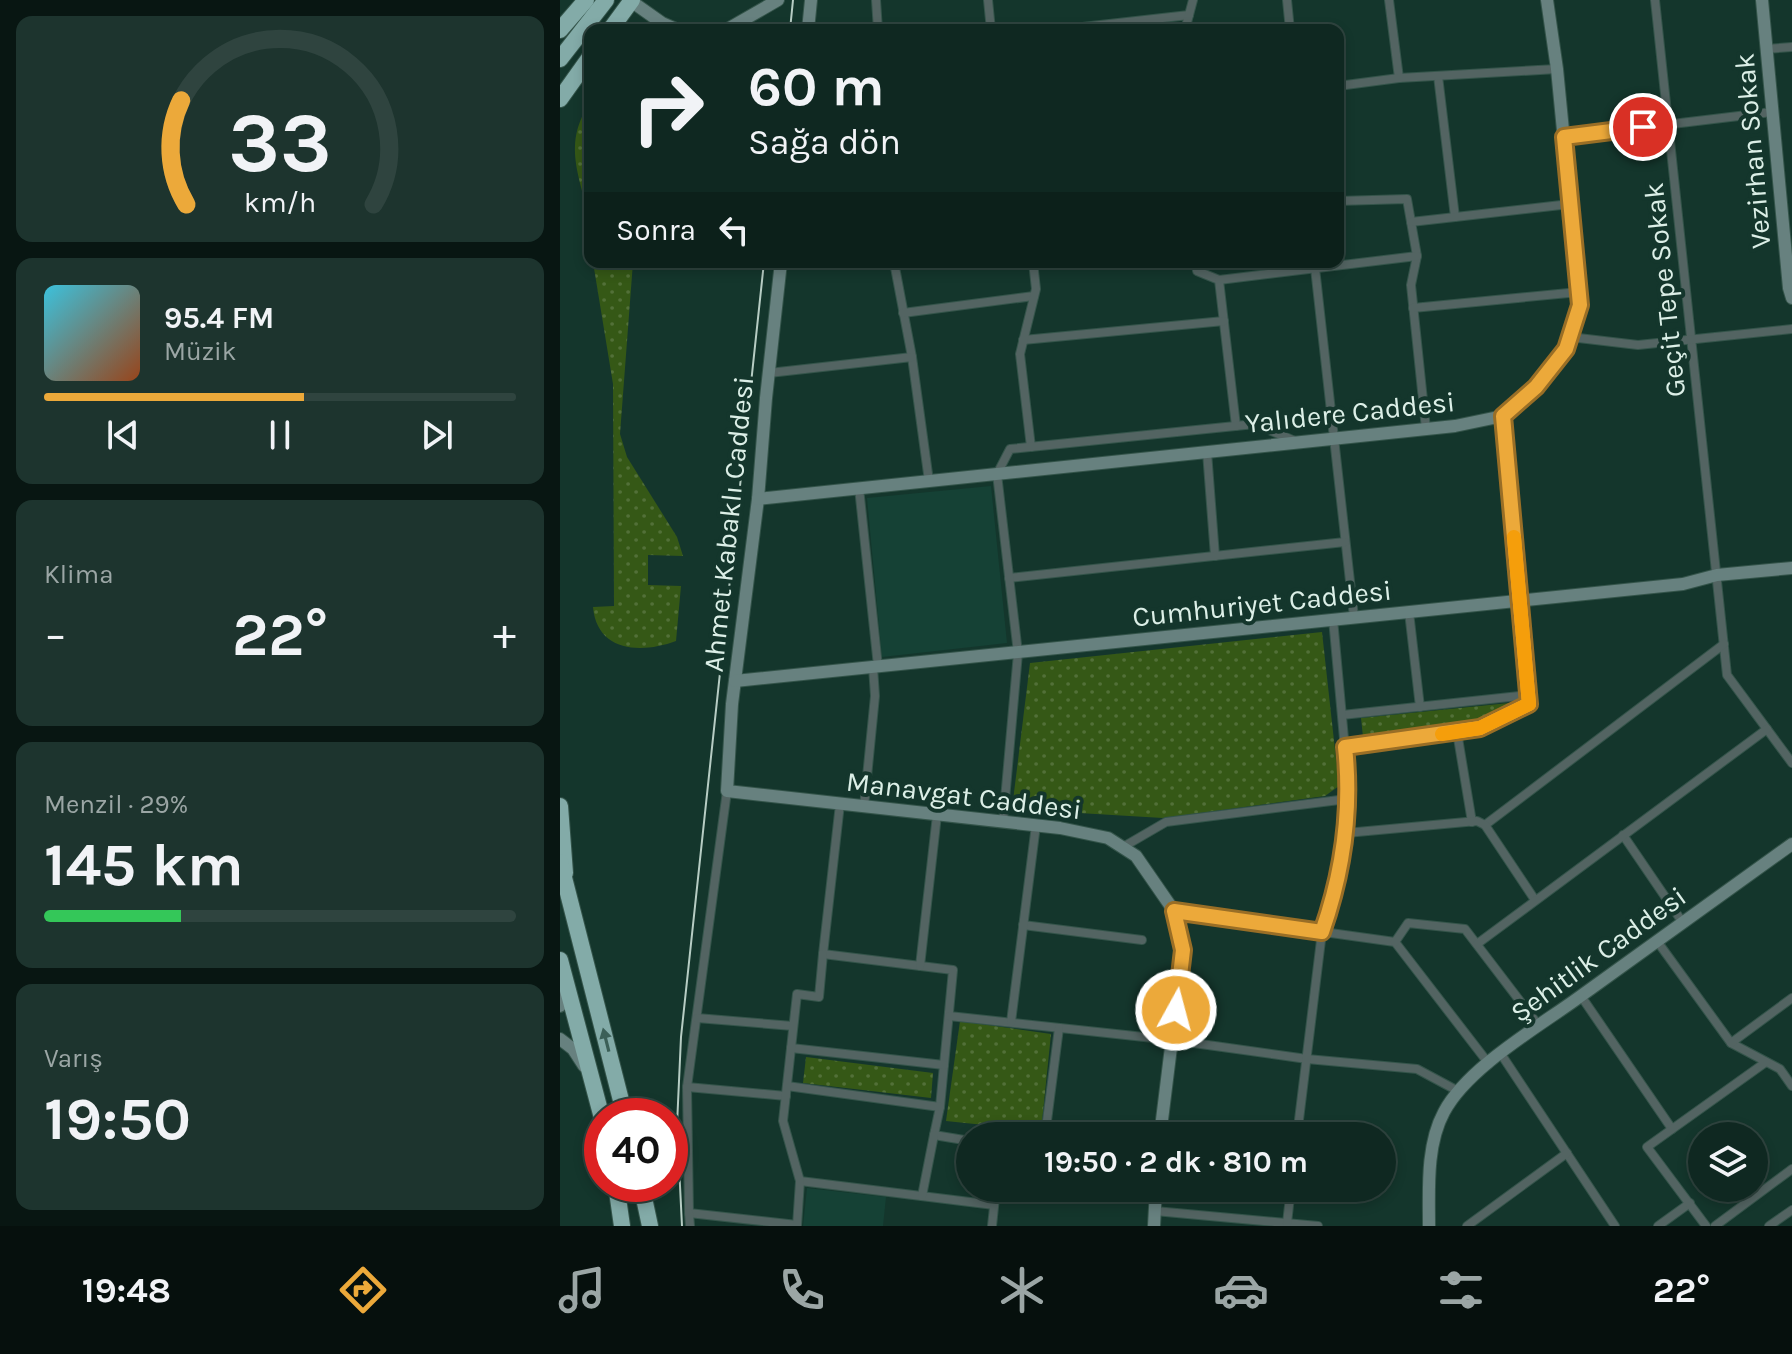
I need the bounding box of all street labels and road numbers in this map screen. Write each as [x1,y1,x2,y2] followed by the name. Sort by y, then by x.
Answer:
[1728,52,1777,250] street label: Vezirhan Sokak
[1637,181,1692,399] street label: Geçit Tepe Sokak
[697,375,760,673] street label: Ahmet Kabaklı Caddesi
[1244,385,1456,440] street label: Yalıdere Caddesi
[1131,573,1393,634] street label: Cumhuriyet Caddesi
[844,765,1084,826] street label: Manavgat Caddesi
[1504,880,1692,1029] street label: Şehitlik Caddesi

